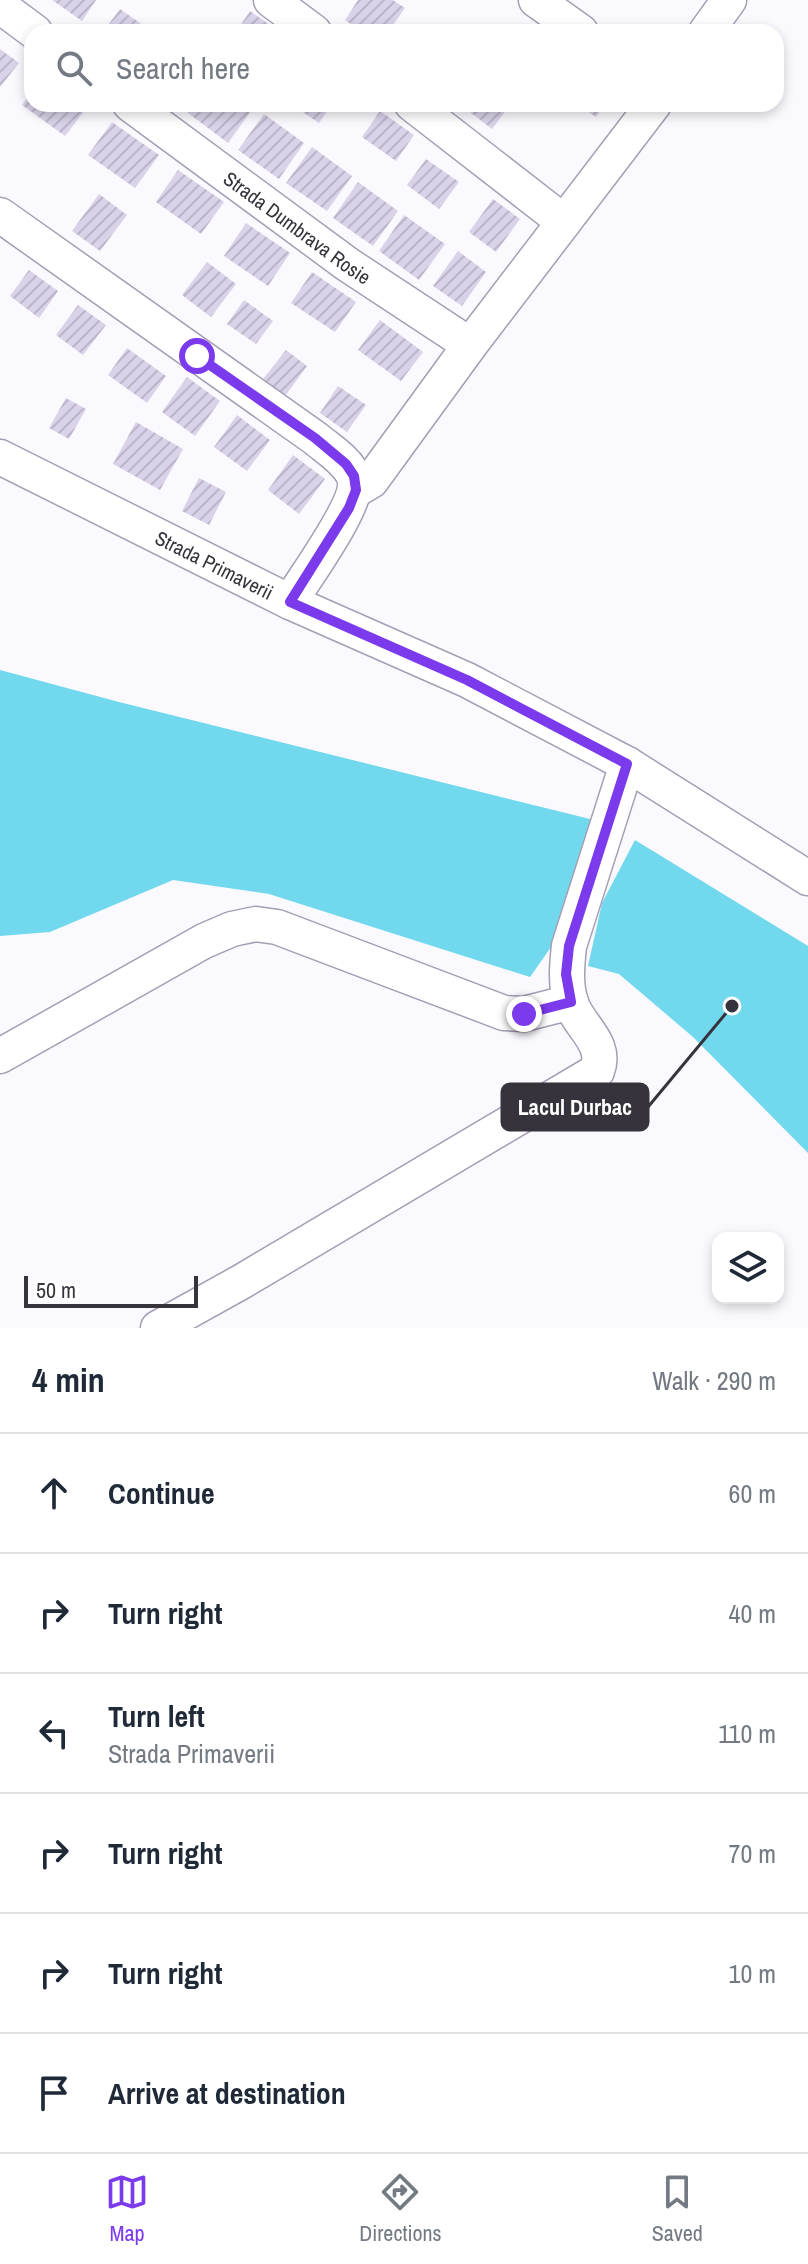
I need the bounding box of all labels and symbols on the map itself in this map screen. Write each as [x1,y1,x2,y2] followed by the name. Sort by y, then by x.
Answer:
[219,164,376,290] street label: Strada Dumbrava Rosie
[179,338,215,374] route start
[151,523,278,605] street label: Strada Primaverii
[506,996,542,1032] route end
[502,1084,648,1130] callout: Lacul Durbac
[518,1092,632,1122] text: Lacul Durbac
[24,1272,198,1308] scale bar

